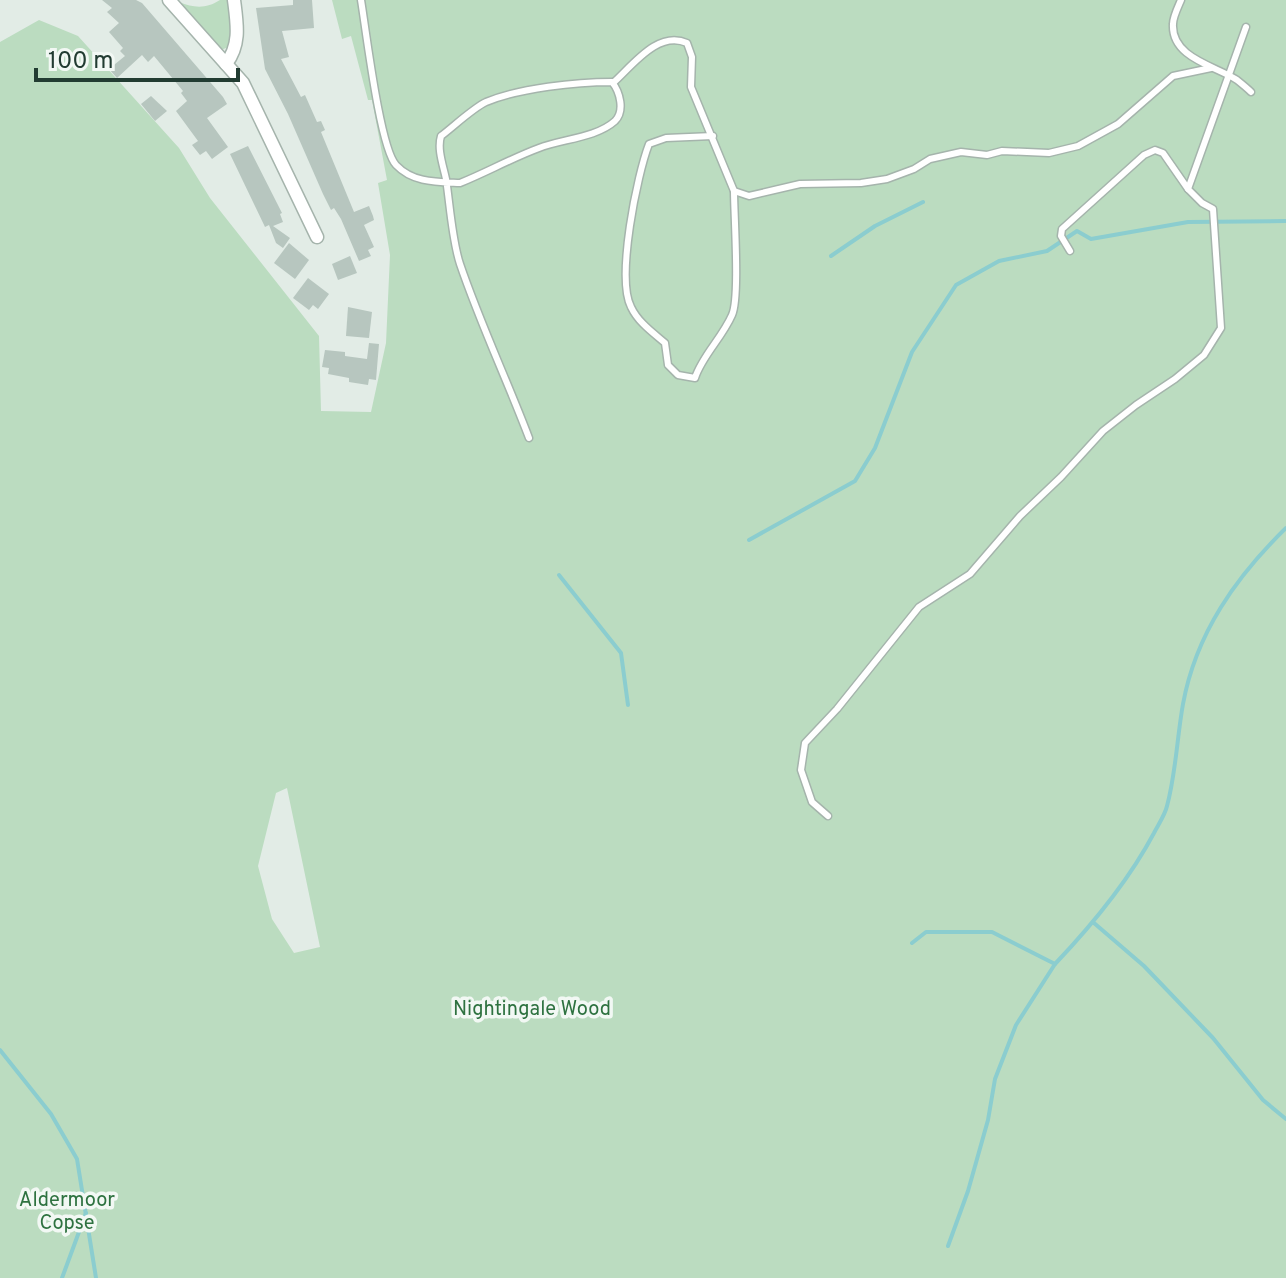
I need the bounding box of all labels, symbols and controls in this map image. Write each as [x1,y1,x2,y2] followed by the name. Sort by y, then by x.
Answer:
[36,32,238,82] scale bar
[48,47,114,77] text: 100 m
[453,997,611,1023] park label: Nightingale Wood
[19,1188,115,1237] park label: Aldermoor Copse

